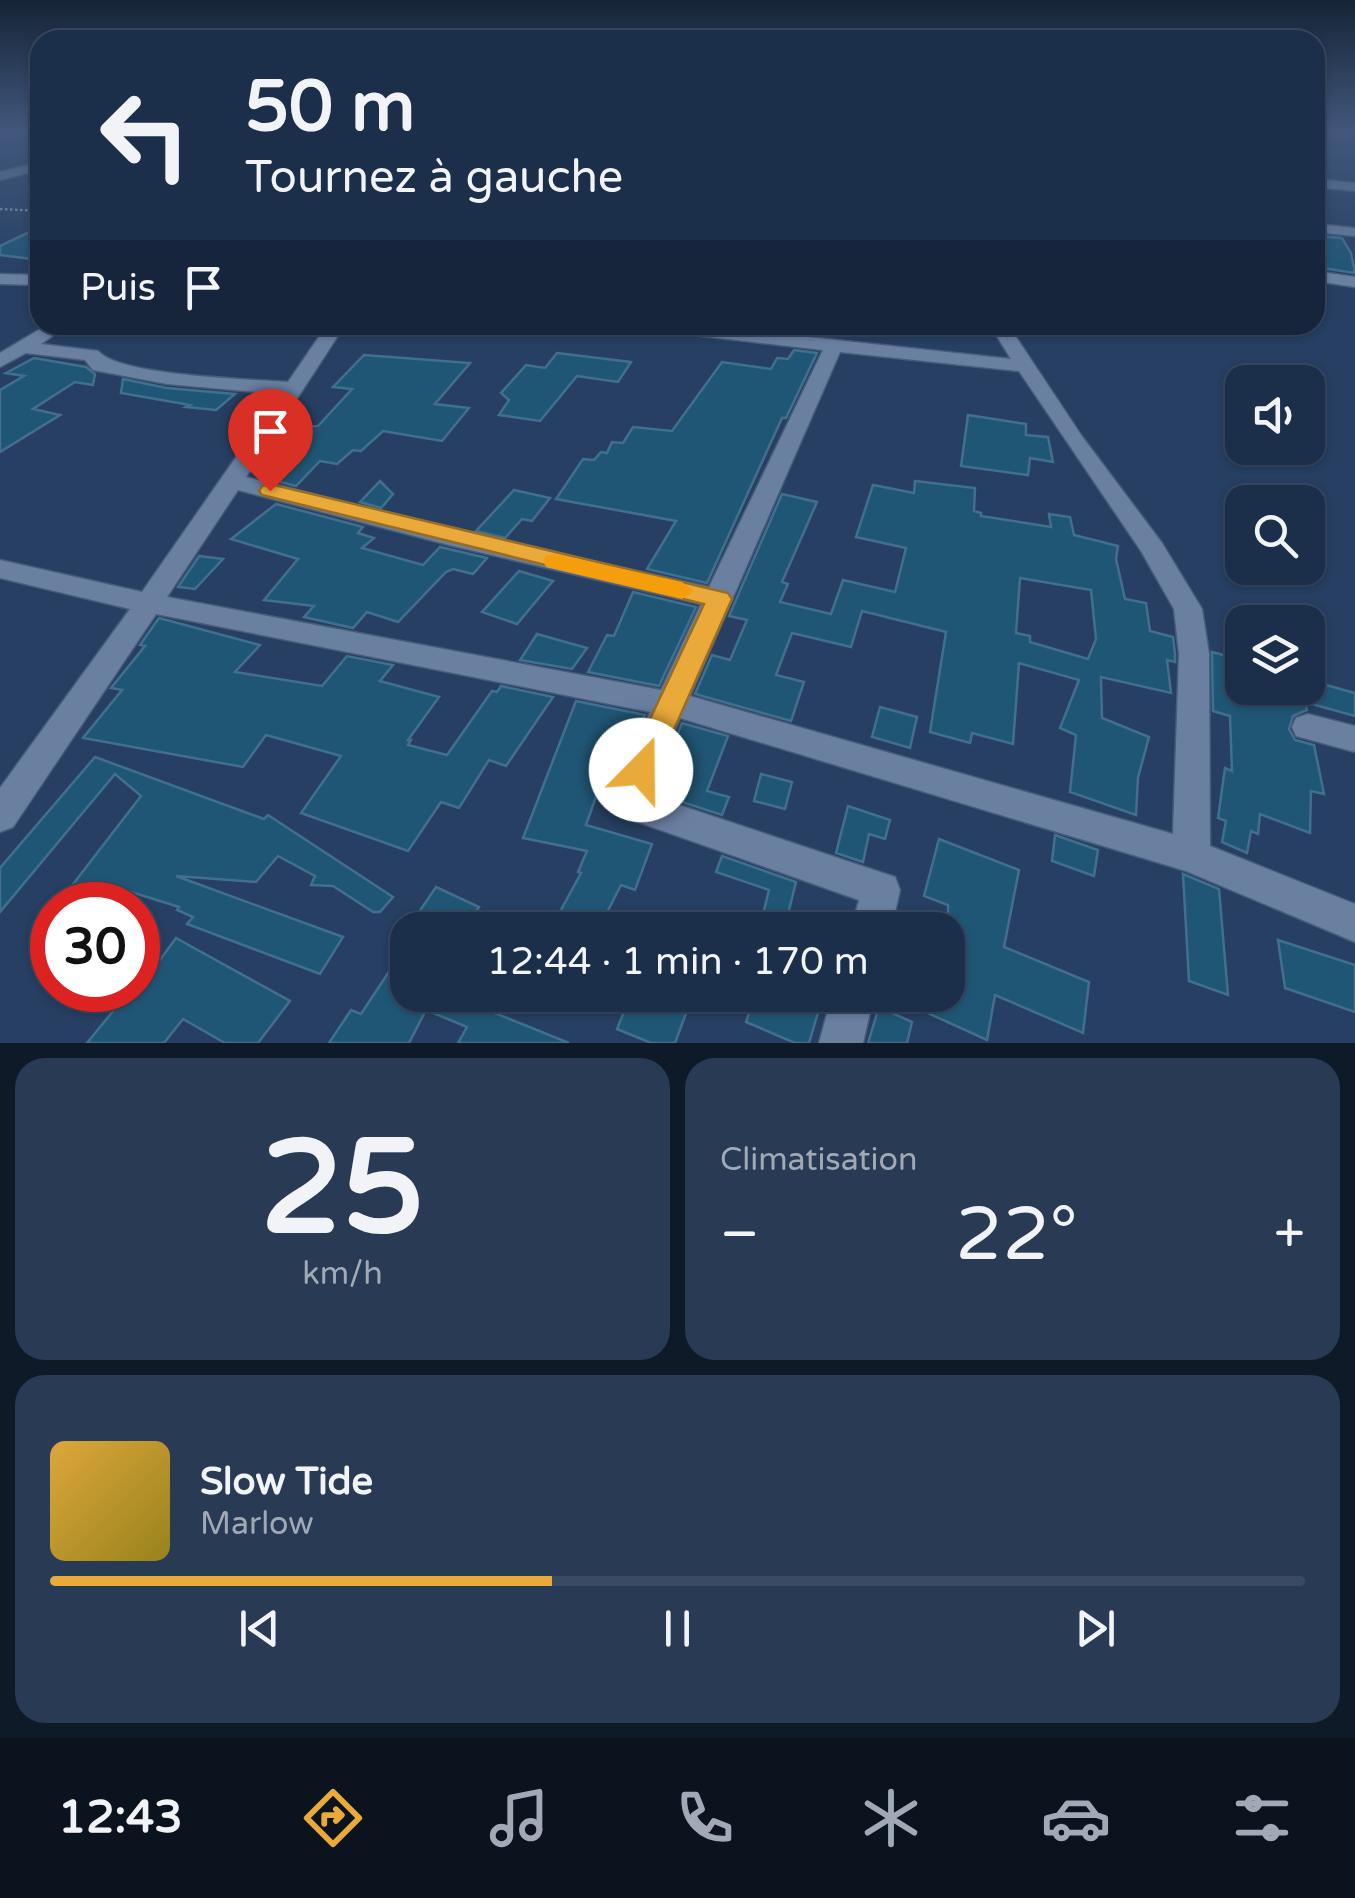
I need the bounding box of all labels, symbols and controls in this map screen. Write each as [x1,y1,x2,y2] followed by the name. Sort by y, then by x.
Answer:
[245,66,415,150] text: 50 m
[80,70,210,200] icon: left
[245,151,623,205] text: Tournez à gauche
[176,260,231,315] icon: arrive
[80,265,156,311] text: Puis
[1225,365,1325,705] map controls
[1225,365,1325,465] button: sound
[228,389,313,492] pin
[243,404,298,459] icon: arrive
[1225,485,1325,585] button: search
[1225,605,1325,705] button: layers
[589,718,693,822] position arrow
[30,882,160,1012] speed limit sign: 30
[486,939,869,985] text: 12:44 · 1 min · 170 m
[261,1112,424,1268] text: 25
[720,1141,917,1179] text: Climatisation
[955,1190,1078,1280] text: 22°
[720,1202,759,1268] text: −
[1274,1202,1305,1268] text: +
[302,1255,383,1293] text: km/h
[200,1459,373,1505] text: Slow Tide
[200,1505,314,1543] text: Marlow
[232,1601,287,1656] icon: previous
[650,1601,705,1656] icon: pause
[1068,1601,1123,1656] icon: next
[298,1783,368,1853] icon: directions
[484,1783,554,1853] icon: music
[670,1783,740,1853] icon: phone
[856,1783,926,1853] icon: climate
[1041,1783,1111,1853] icon: car
[1227,1783,1297,1853] icon: filters
[58,1791,183,1845] text: 12:43

